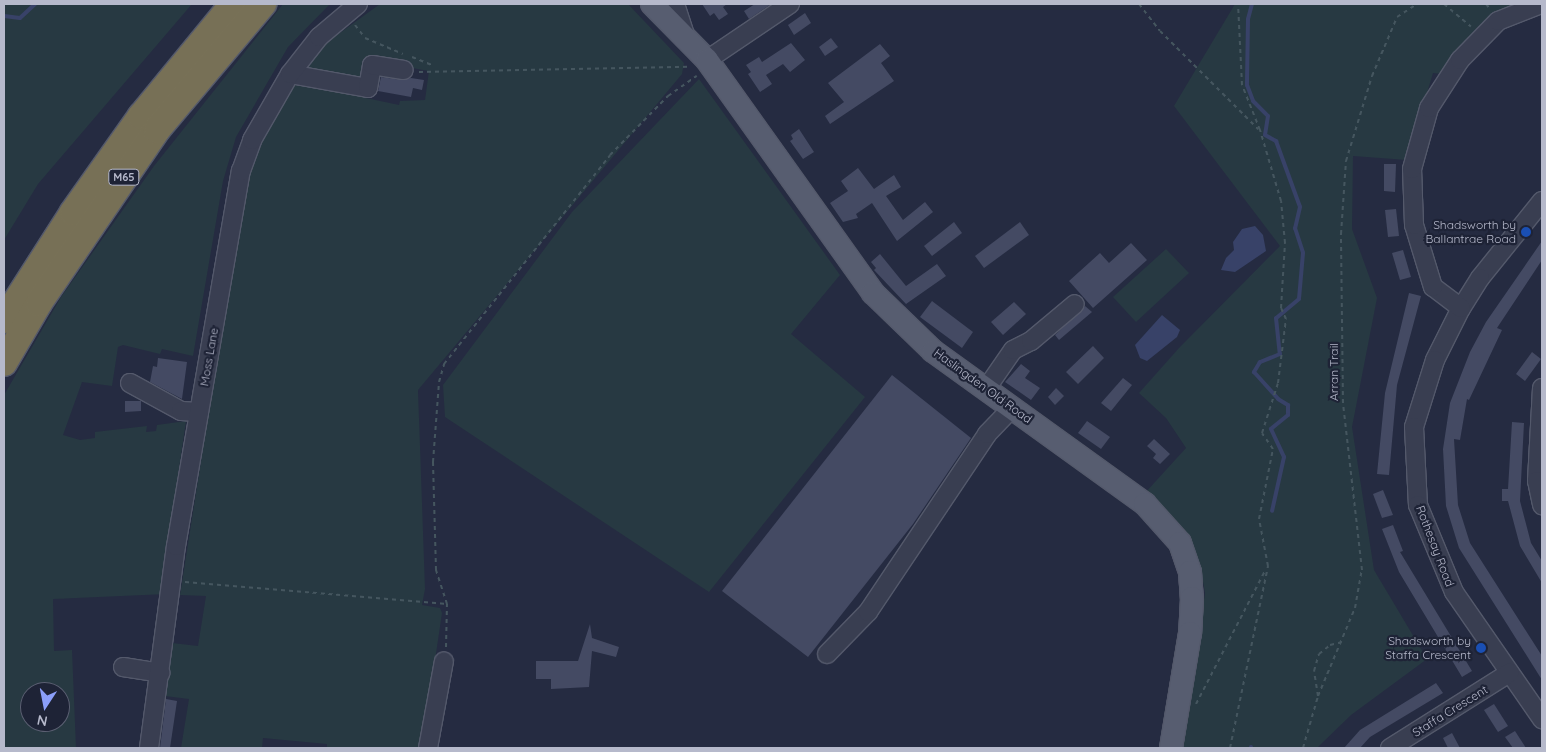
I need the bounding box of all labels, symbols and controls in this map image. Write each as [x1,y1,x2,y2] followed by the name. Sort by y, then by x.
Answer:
[108,168,140,186] road number: M65
[1426,218,1516,246] place label: Shadsworth by Ballantrae Road
[1520,226,1532,238] marker: Shadsworth by Ballantrae Road
[197,327,221,387] street label: Moss Lane
[1327,343,1341,401] street label: Arran Trail
[931,346,1035,426] street label: Haslingden Old Road
[1413,503,1457,589] street label: Rothesay Road
[1385,634,1471,662] place label: Shadsworth by Staffa Crescent
[1475,642,1487,654] marker: Shadsworth by Staffa Crescent
[20,682,70,732] north arrow
[1410,682,1490,740] street label: Staffa Crescent
[36,711,49,731] text: N

